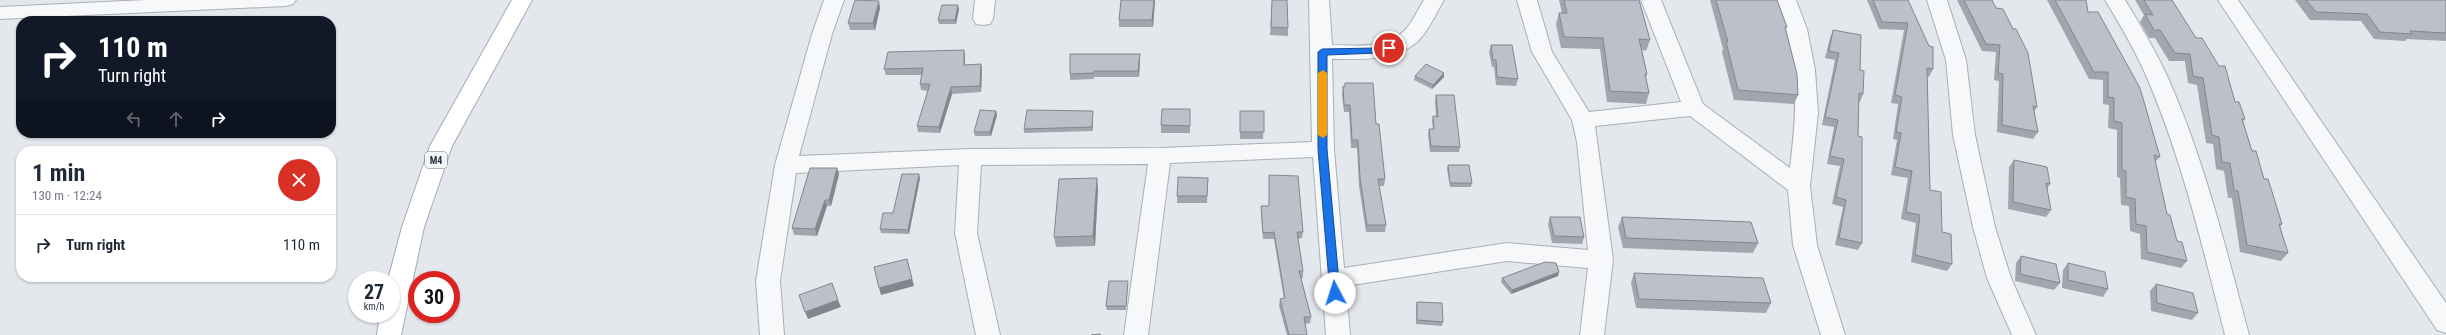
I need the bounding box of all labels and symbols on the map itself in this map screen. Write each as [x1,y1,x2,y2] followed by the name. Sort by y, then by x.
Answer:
[1372,31,1406,65] pin
[425,152,447,168] road number: M4
[408,271,460,323] speed limit sign: 30
[1314,272,1356,314] position arrow

